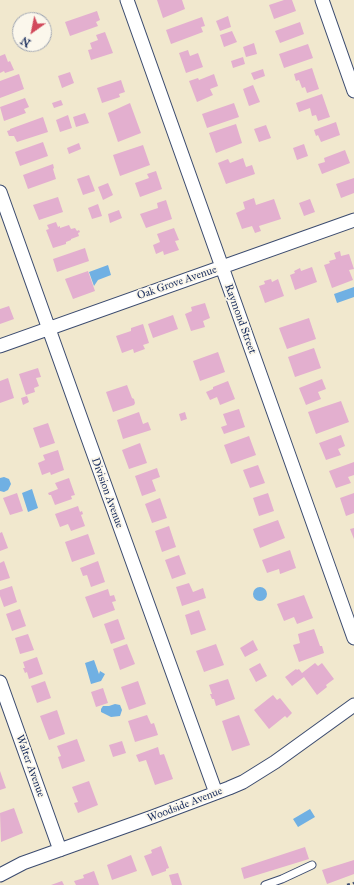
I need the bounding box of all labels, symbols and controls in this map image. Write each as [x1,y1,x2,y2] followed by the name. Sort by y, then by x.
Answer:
[12,12,52,52] north arrow
[18,34,33,50] text: N
[135,263,219,303] street label: Oak Grove Avenue
[221,282,259,356] street label: Raymond Street
[88,456,126,530] street label: Division Avenue
[13,733,47,799] street label: Walter Avenue
[146,785,224,825] street label: Woodside Avenue

